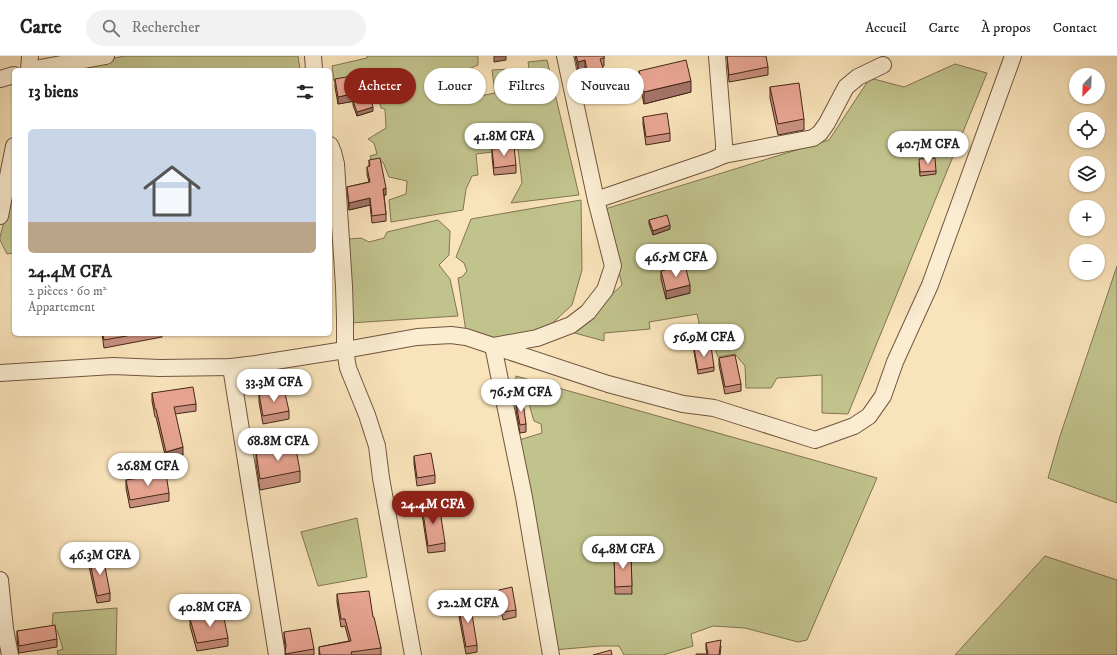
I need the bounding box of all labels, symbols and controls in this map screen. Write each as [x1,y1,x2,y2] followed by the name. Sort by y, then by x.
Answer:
[86,10,366,46] search box
[20,16,62,39] text: Carte
[100,17,122,39] icon: search
[132,18,200,37] text: Rechercher
[865,19,907,37] text: Accueil
[929,19,959,37] text: Carte
[981,19,1031,37] text: À propos
[1053,19,1097,37] text: Contact
[344,68,416,104] chip: Acheter
[424,68,486,104] chip: Louer
[494,68,559,104] chip: Filtres
[567,68,644,104] chip: Nouveau
[1069,68,1105,104] north arrow
[1069,68,1105,280] map controls
[28,81,78,103] text: 13 biens
[294,81,316,103] icon: filters
[1069,112,1105,148] button: locate
[458,123,550,157] pin: 41.8M CFA
[473,128,535,144] text: 41.8M CFA
[882,131,974,165] pin: 40.7M CFA
[897,136,959,152] text: 40.7M CFA
[136,155,208,227] icon: home
[1069,156,1105,192] button: layers
[1069,200,1105,236] button: +
[630,244,722,278] pin: 46.5M CFA
[1069,244,1105,280] button: −
[645,249,707,265] text: 46.5M CFA
[28,261,112,283] text: 24.4M CFA
[28,283,107,299] text: 2 pièces · 60 m²
[28,299,95,315] text: Appartement
[658,324,750,358] pin: 56.9M CFA
[673,329,735,345] text: 56.9M CFA
[228,369,320,403] pin: 33.3M CFA
[246,374,302,390] text: 33.3M CFA
[475,379,567,413] pin: 76.5M CFA
[490,384,552,400] text: 76.5M CFA
[232,428,324,462] pin: 68.8M CFA
[247,433,309,449] text: 68.8M CFA
[102,453,194,487] pin: 26.8M CFA
[117,458,179,474] text: 26.8M CFA
[387,491,479,525] pin: 24.4M CFA
[401,496,465,512] text: 24.4M CFA
[577,536,669,570] pin: 64.8M CFA
[591,541,655,557] text: 64.8M CFA
[54,542,146,576] pin: 46.3M CFA
[69,547,131,563] text: 46.3M CFA
[422,590,514,624] pin: 52.2M CFA
[164,594,256,628] pin: 40.8M CFA
[437,595,499,611] text: 52.2M CFA
[178,599,242,615] text: 40.8M CFA

